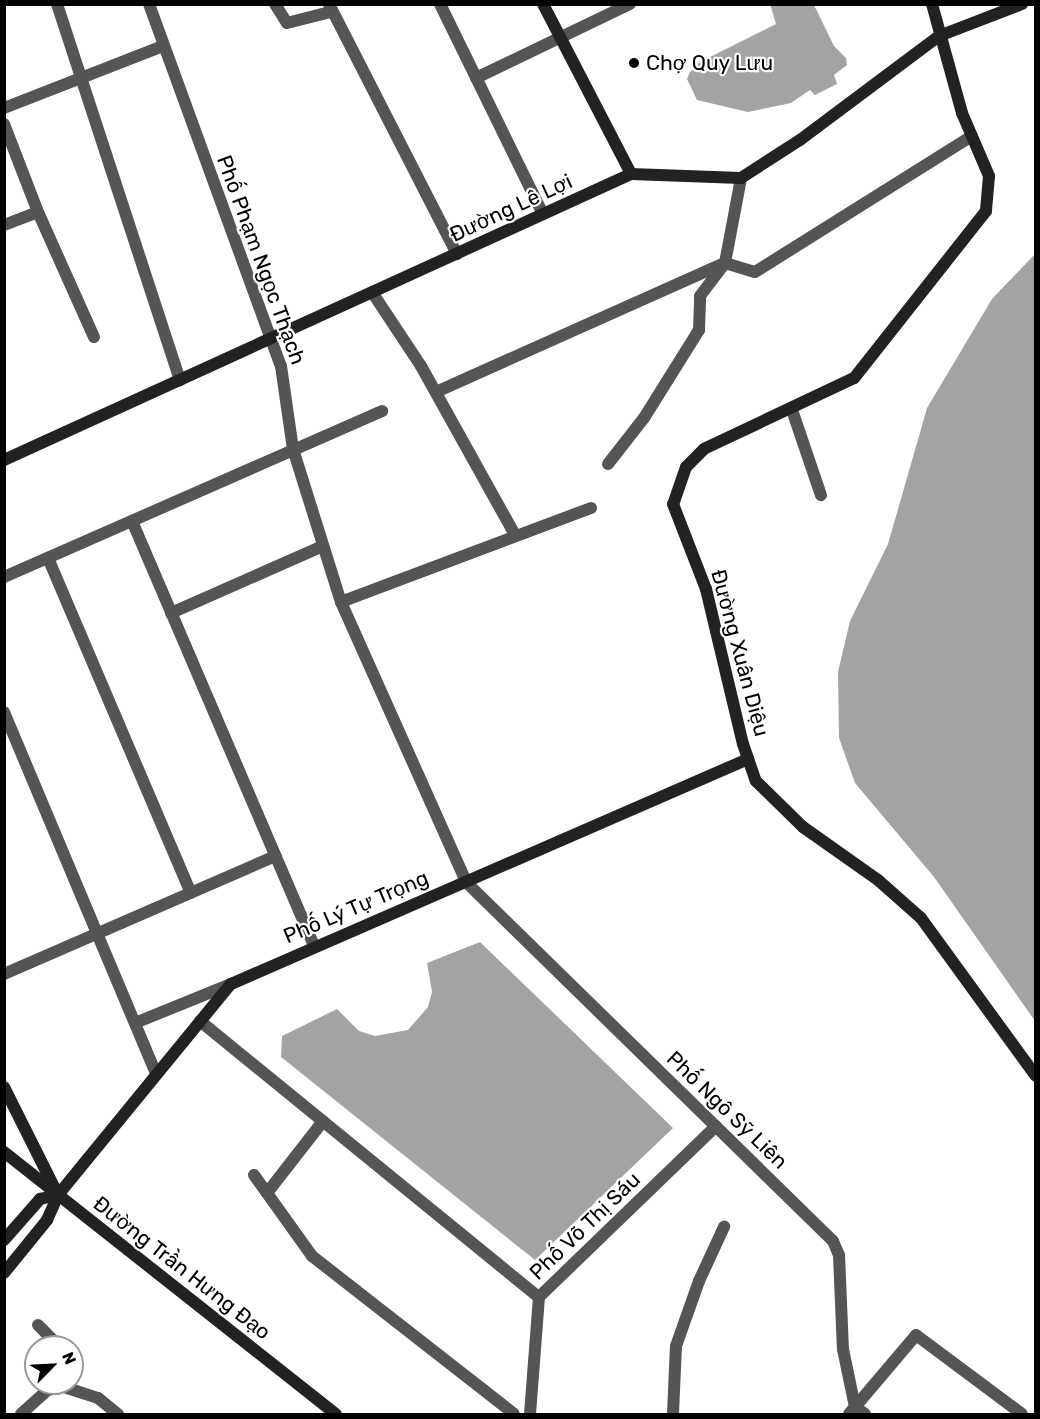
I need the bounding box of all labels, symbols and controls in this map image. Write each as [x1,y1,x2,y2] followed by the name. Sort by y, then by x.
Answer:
[646,50,774,76] place label: Chợ Quy Lưu
[627,56,641,70] marker: Chợ Quy Lưu
[211,152,311,368] street label: Phố Phạm Ngọc Thạch
[446,169,576,247] street label: Đường Lê Lợi
[706,567,774,739] street label: Đường Xuân Diệu
[279,865,433,949] street label: Phố Lý Tự Trọng
[661,1046,793,1174] street label: Phố Ngô Sỹ Liên
[524,1167,646,1285] street label: Phố Võ Thị Sáu
[88,1191,276,1345] street label: Đường Trần Hưng Đạo
[24,1335,84,1395] north arrow
[58,1349,80,1367] text: N

